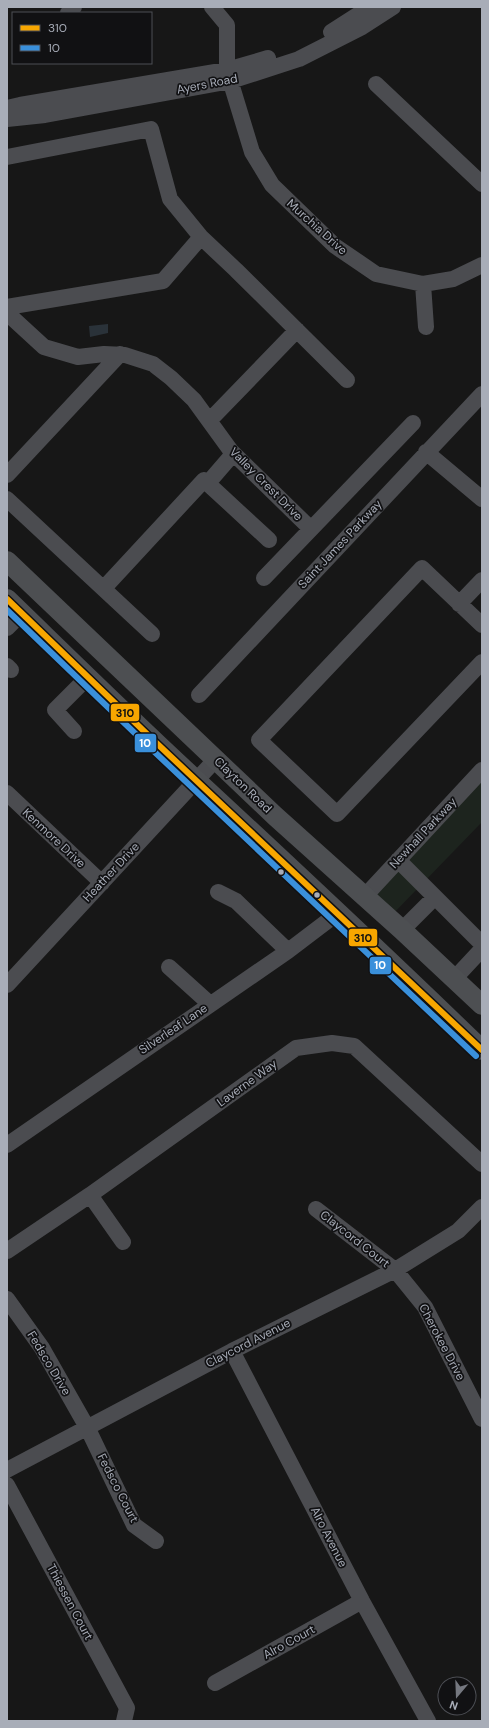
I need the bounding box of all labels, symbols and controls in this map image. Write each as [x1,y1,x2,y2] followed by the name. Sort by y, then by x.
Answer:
[12,12,152,64] legend
[48,20,67,36] text: 310
[48,40,60,56] text: 10
[175,70,239,98] street label: Ayers Road
[283,196,351,258] street label: Murchia Drive
[226,444,306,524] street label: Valley Crest Drive
[295,496,386,592] street label: Saint James Parkway
[110,703,140,722] line badge: 310
[116,706,134,720] text: 310
[134,733,157,753] line badge: 10
[139,736,151,750] text: 10
[211,754,275,816] street label: Clayton Road
[386,794,460,872] street label: Newhall Parkway
[19,805,89,872] street label: Kenmore Drive
[79,839,143,905] street label: Heather Drive
[276,867,286,877] unlabelled marker
[312,890,322,900] unlabelled marker
[348,928,378,947] line badge: 310
[354,931,372,945] text: 310
[369,956,392,975] line badge: 10
[374,958,386,972] text: 10
[136,1000,211,1058] street label: Silverleaf Lane
[214,1056,281,1110] street label: Laverne Way
[317,1207,393,1271] street label: Claycord Court
[415,1301,469,1383] street label: Cherokee Drive
[203,1315,293,1371] street label: Claycord Avenue
[24,1328,75,1398] street label: Fedsco Drive
[94,1451,142,1526] street label: Fedsco Court
[307,1504,351,1570] street label: Alro Avenue
[43,1561,97,1643] street label: Thiessen Court
[260,1621,318,1663] street label: Alro Court
[437,1676,477,1716] north arrow
[448,1698,460,1713] text: N

